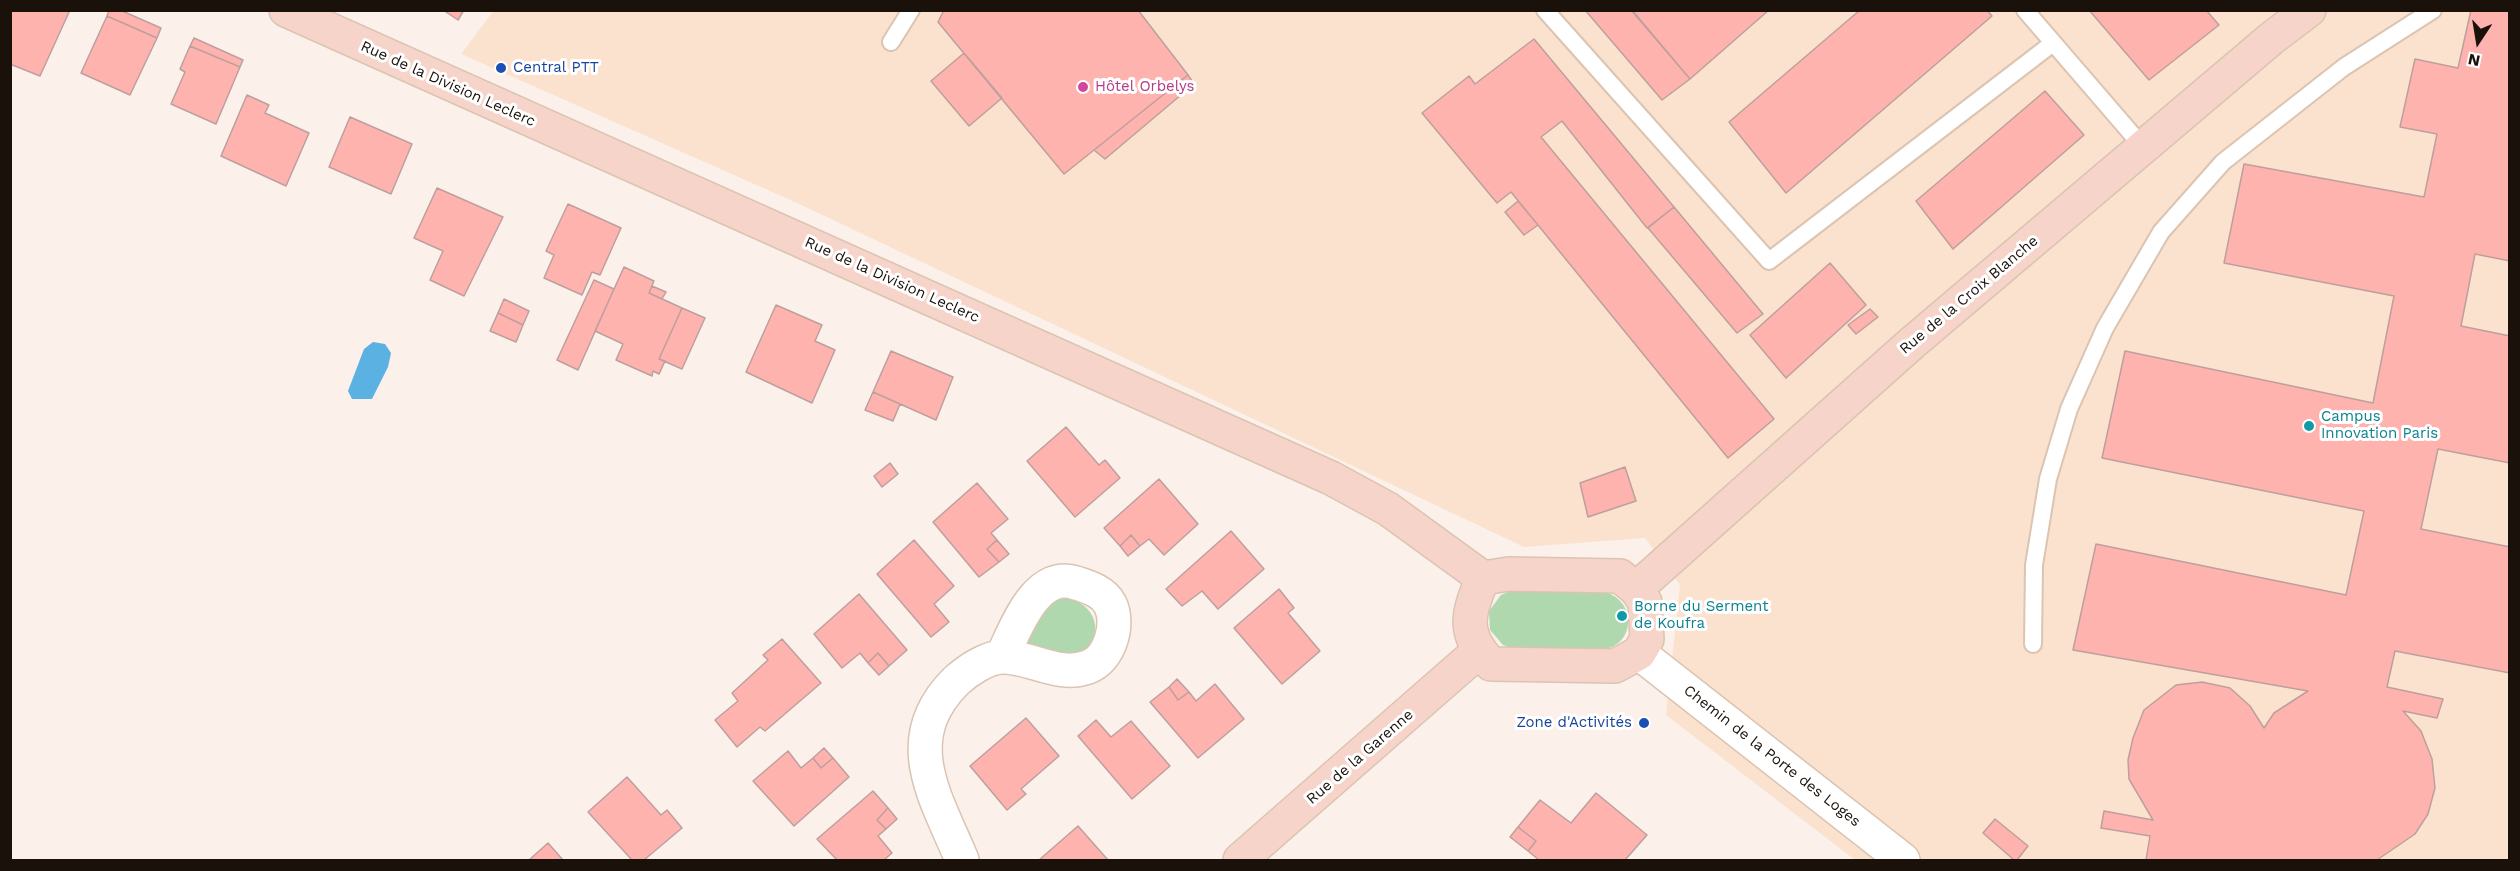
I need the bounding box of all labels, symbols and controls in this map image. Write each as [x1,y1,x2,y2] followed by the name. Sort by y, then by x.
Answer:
[2448,12,2508,72] north arrow
[358,37,538,131] street label: Rue de la Division Leclerc
[2466,50,2482,71] text: N
[513,59,599,77] place label: Central PTT
[494,61,508,75] marker: Central PTT
[1095,78,1194,96] place label: Hôtel Orbelys
[1076,80,1090,94] marker: Hôtel Orbelys
[1896,232,2042,358] street label: Rue de la Croix Blanche
[802,233,982,327] street label: Rue de la Division Leclerc
[2321,408,2438,443] place label: Campus Innovation Paris
[2302,419,2316,433] marker: Campus Innovation Paris
[1634,598,1769,633] place label: Borne du Serment de Koufra
[1615,609,1629,623] marker: Borne du Serment de Koufra
[1680,681,1864,831] street label: Chemin de la Porte des Loges
[1303,706,1417,808] street label: Rue de la Garenne
[1516,714,1632,732] place label: Zone d'Activités
[1637,716,1651,730] marker: Zone d'Activités

